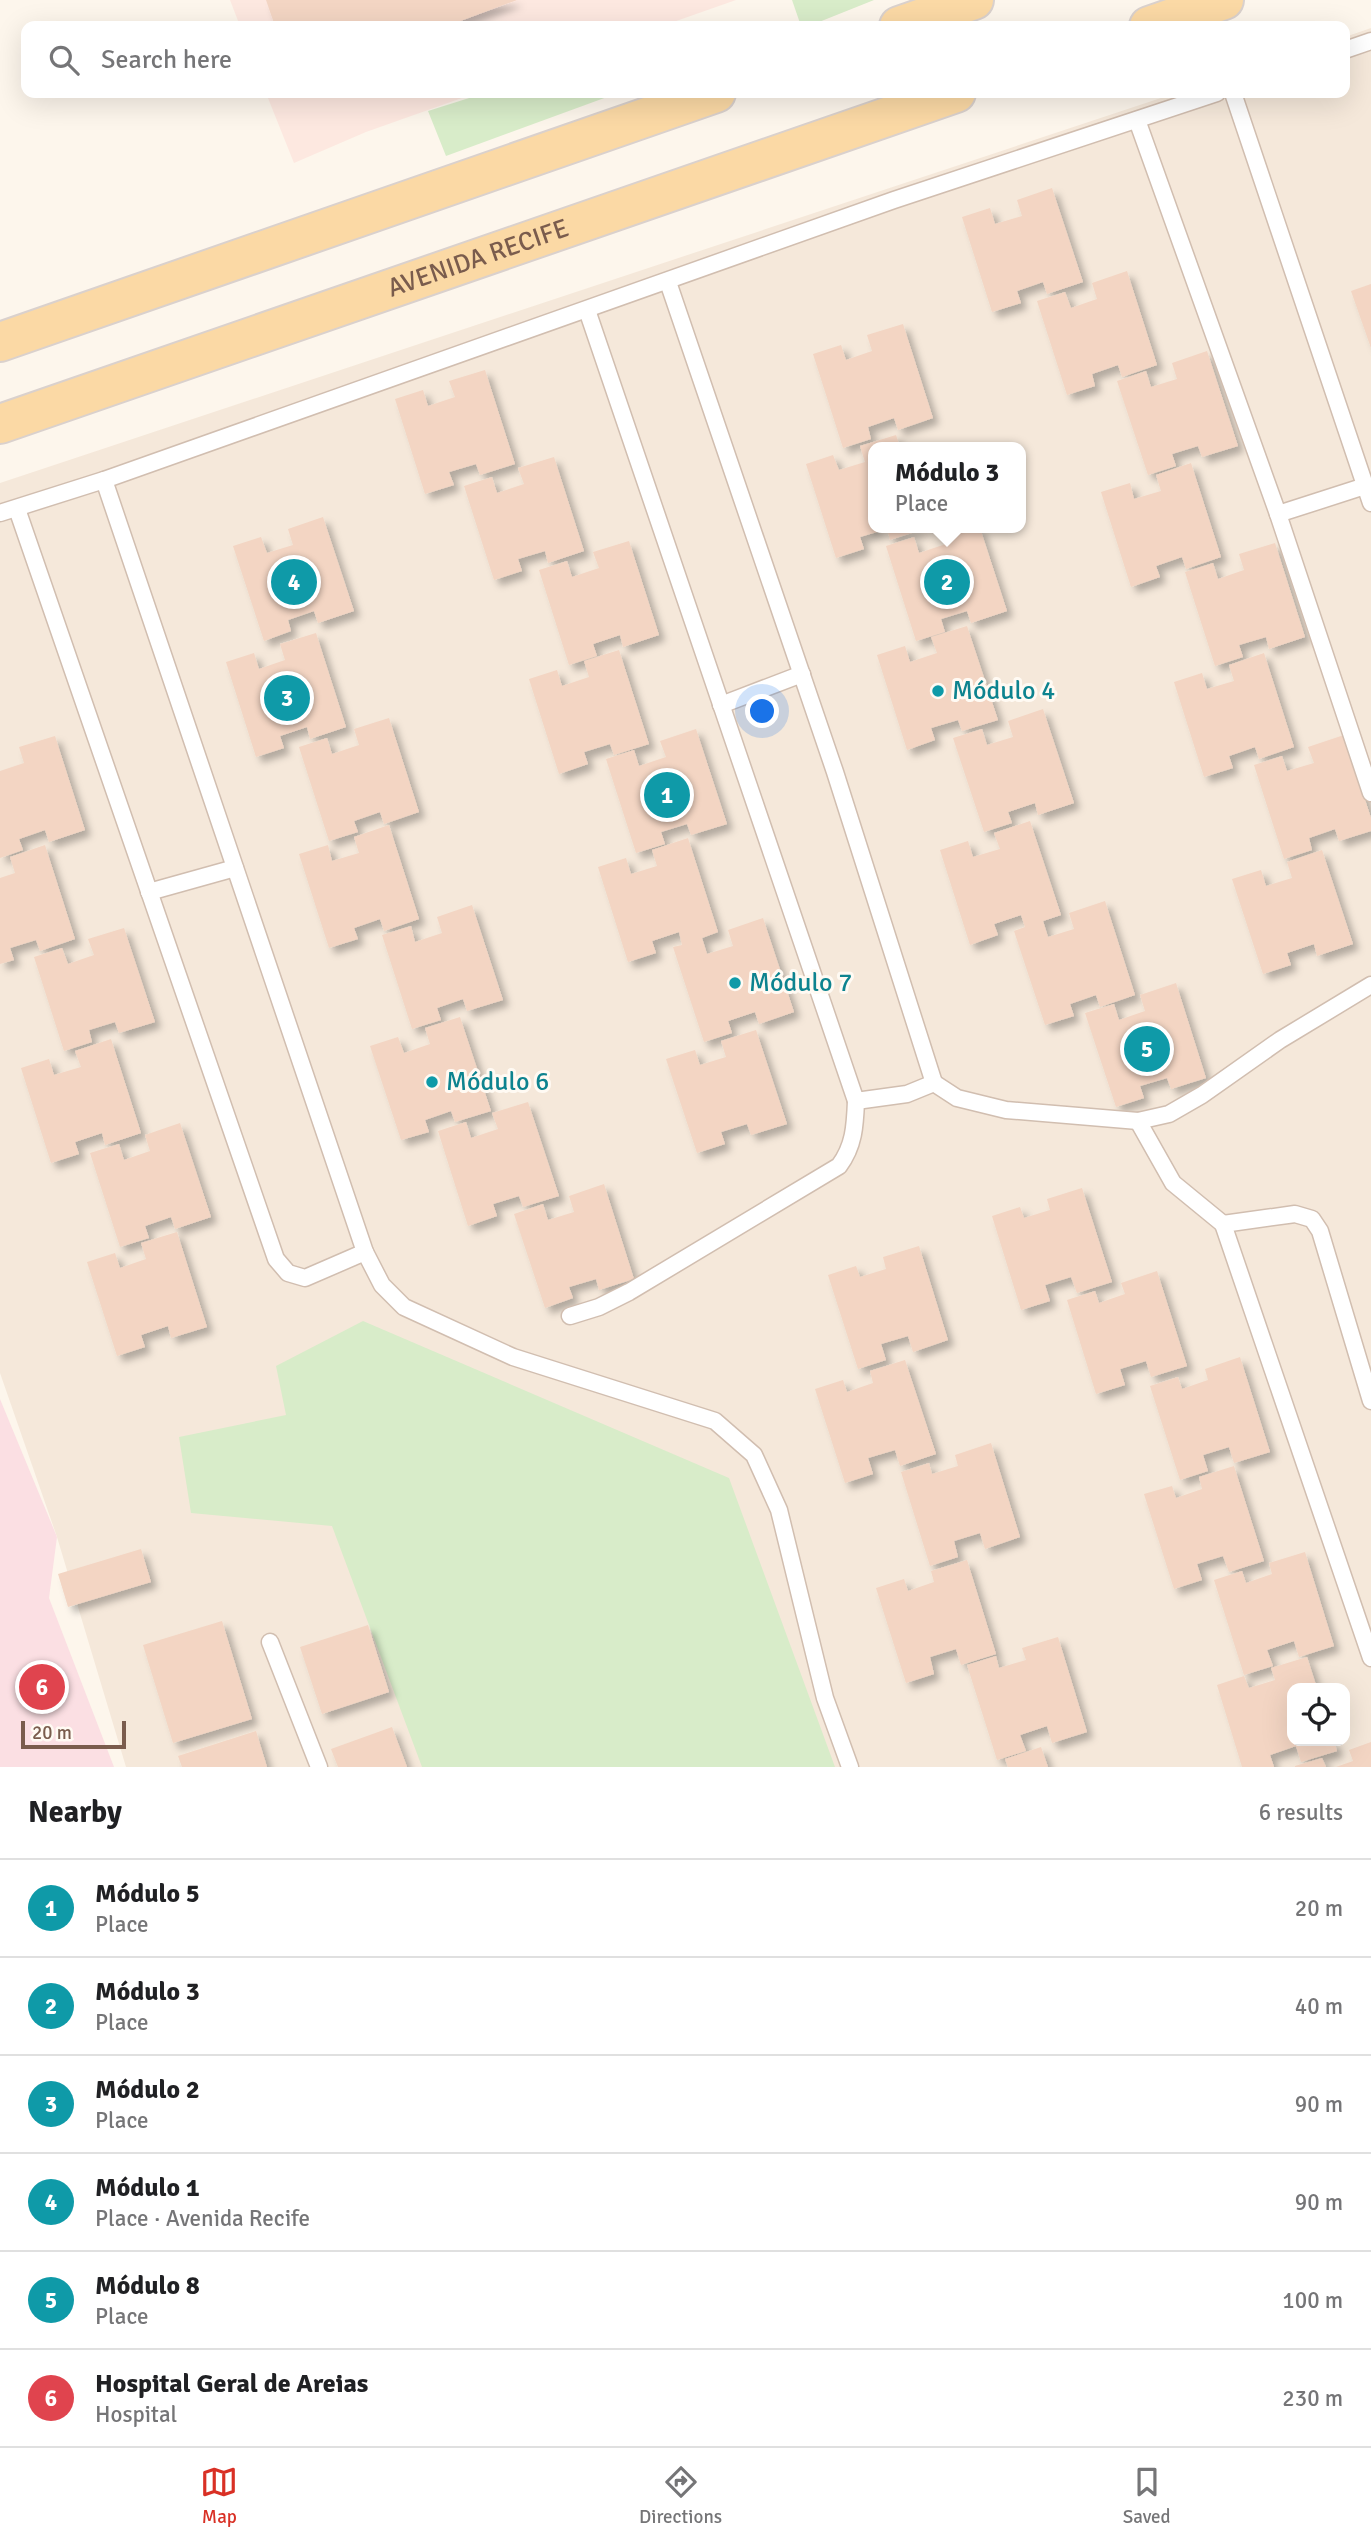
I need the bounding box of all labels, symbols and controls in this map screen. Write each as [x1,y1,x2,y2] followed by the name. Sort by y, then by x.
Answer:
[21,21,1350,98] search box
[45,41,83,79] icon: search
[101,44,232,76] text: Search here
[383,212,573,305] street label: AVENIDA RECIFE
[868,442,1026,533] popup
[895,457,999,489] text: Módulo 3
[895,489,948,518] text: Place
[271,556,317,608] pin: 4
[924,556,970,608] pin: 2
[264,672,310,724] pin: 3
[952,675,1055,707] place label: Módulo 4
[930,683,946,699] marker: Módulo 4
[745,694,779,728] your location
[644,769,690,821] pin: 1
[749,967,852,999] place label: Módulo 7
[727,975,743,991] marker: Módulo 7
[1124,1023,1170,1075] pin: 5
[446,1066,549,1098] place label: Módulo 6
[424,1074,440,1090] marker: Módulo 6
[19,1661,65,1713] pin: 6
[1287,1683,1350,1746] map controls
[1287,1683,1350,1746] button: locate
[21,1718,126,1750] scale bar
[32,1721,72,1745] text: 20 m
[28,1794,122,1831] text: Nearby
[1259,1798,1343,1827] text: 6 results
[95,1878,200,1910] text: Módulo 5
[45,1894,57,1923] text: 1
[1295,1894,1343,1923] text: 20 m
[95,1910,149,1939] text: Place
[95,1976,200,2008] text: Módulo 3
[45,1992,57,2021] text: 2
[1295,1992,1343,2021] text: 40 m
[95,2008,149,2037] text: Place
[95,2074,200,2106] text: Módulo 2
[45,2090,57,2119] text: 3
[1295,2090,1343,2119] text: 90 m
[95,2106,149,2135] text: Place
[95,2172,200,2204] text: Módulo 1
[45,2188,57,2217] text: 4
[1295,2188,1343,2217] text: 90 m
[95,2204,310,2233] text: Place · Avenida Recife
[95,2270,200,2302] text: Módulo 8
[45,2286,57,2315] text: 5
[1282,2286,1343,2315] text: 100 m
[95,2302,149,2331] text: Place
[95,2368,368,2400] text: Hospital Geral de Areias
[45,2384,57,2413] text: 6
[1282,2384,1343,2413] text: 230 m
[95,2400,177,2429] text: Hospital
[200,2463,238,2529] tab: Map
[639,2463,722,2529] tab: Directions
[1123,2463,1171,2529] tab: Saved

